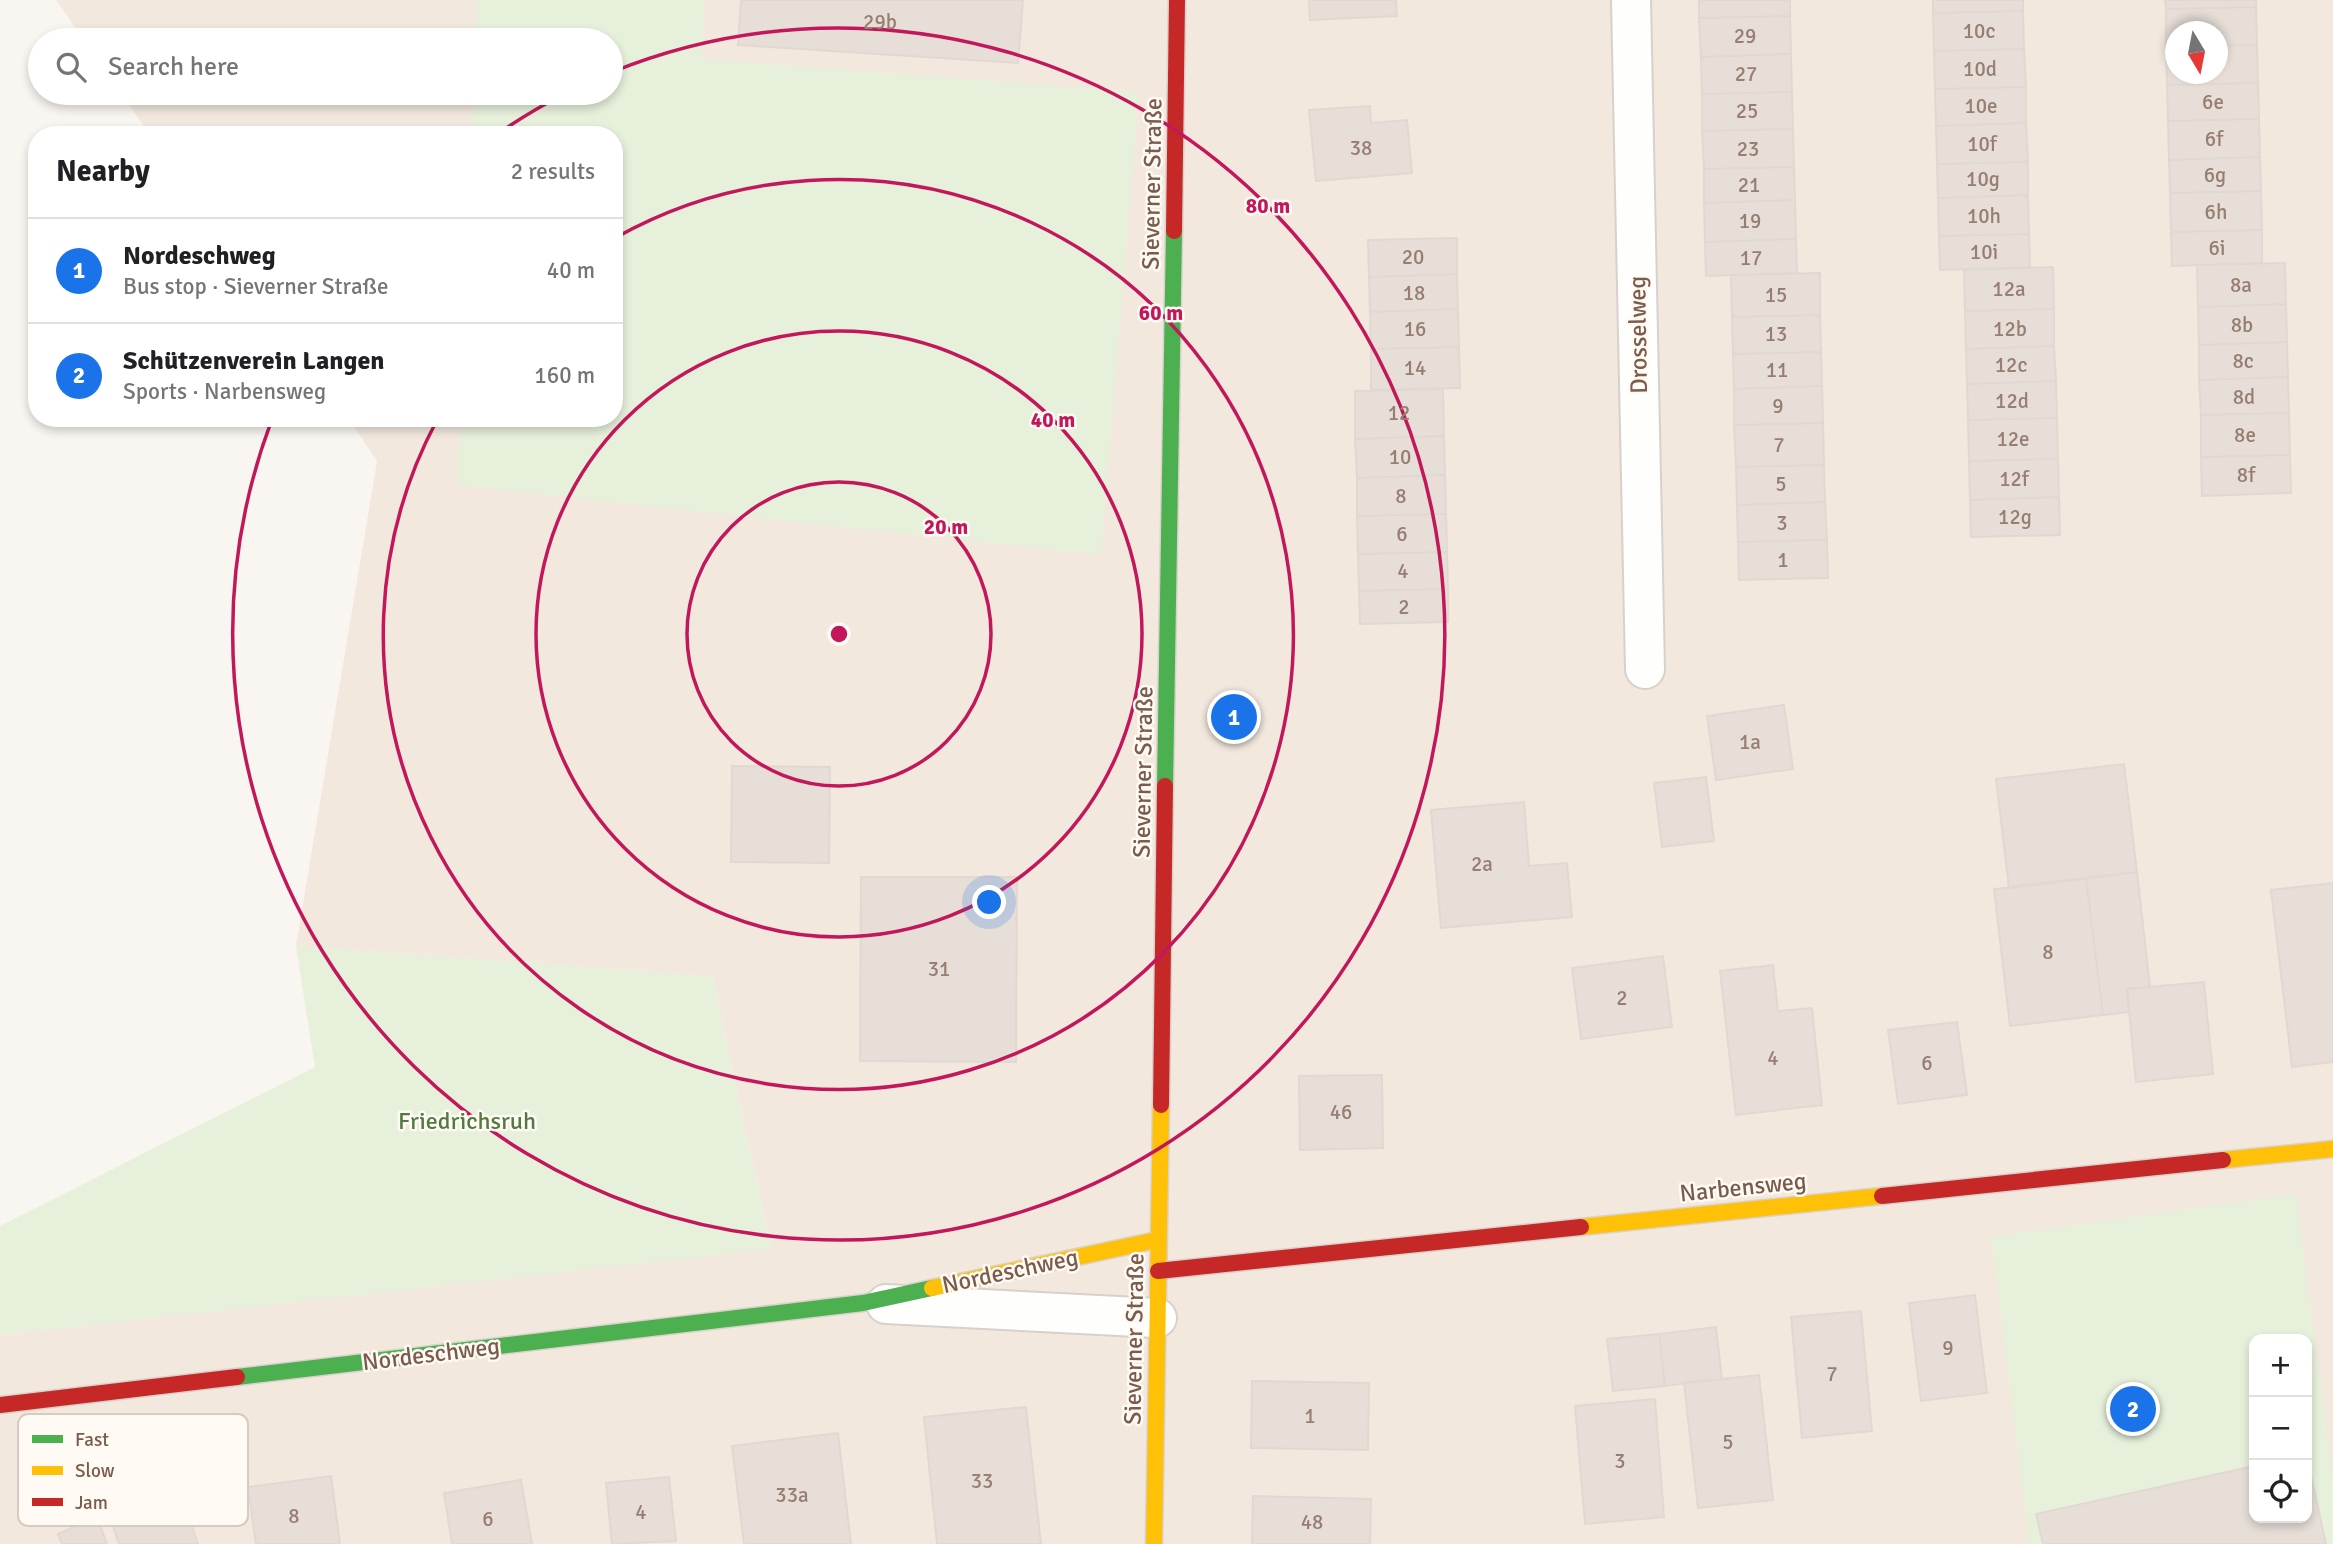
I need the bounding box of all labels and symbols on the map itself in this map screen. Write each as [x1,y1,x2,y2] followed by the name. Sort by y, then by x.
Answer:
[863,9,897,35] house number: 29b
[1963,18,1995,44] house number: 10c
[2165,21,2228,84] north arrow
[1734,23,1756,49] house number: 29
[1963,56,1997,82] house number: 10d
[1735,61,1757,87] house number: 27
[2202,89,2224,115] house number: 6e
[1964,93,1998,119] house number: 10e
[1136,98,1168,270] street label: Sieverner Straße
[1736,98,1758,124] house number: 25
[2205,126,2224,152] house number: 6f
[1967,131,1998,157] house number: 10f
[1350,135,1372,161] house number: 38
[1737,136,1759,162] house number: 23
[2204,162,2226,188] house number: 6g
[1966,166,2000,192] house number: 10g
[1738,172,1760,198] house number: 21
[1246,193,1290,219] text: 80 m
[2205,199,2227,225] house number: 6h
[1967,203,2001,229] house number: 10h
[1739,208,1761,234] house number: 19
[2208,235,2226,261] house number: 6i
[1970,239,1998,265] house number: 10i
[1402,244,1424,270] house number: 20
[1740,245,1762,271] house number: 17
[2230,272,2252,298] house number: 8a
[1622,276,1654,394] street label: Drosselweg
[1992,276,2026,302] house number: 12a
[1403,280,1425,306] house number: 18
[1765,282,1787,308] house number: 15
[1139,300,1183,326] text: 60 m
[2231,312,2253,338] house number: 8b
[1404,316,1426,342] house number: 16
[1993,316,2027,342] house number: 12b
[1765,321,1787,347] house number: 13
[2232,348,2254,374] house number: 8c
[1995,352,2027,378] house number: 12c
[1404,355,1426,381] house number: 14
[1766,357,1788,383] house number: 11
[2233,384,2255,410] house number: 8d
[1995,388,2029,414] house number: 12d
[1772,393,1784,419] house number: 9
[1388,400,1410,426] house number: 12
[1031,407,1075,433] text: 40 m
[2234,422,2256,448] house number: 8e
[1996,426,2030,452] house number: 12e
[1773,432,1785,458] house number: 7
[1389,444,1411,470] house number: 10
[2237,462,2256,488] house number: 8f
[1999,466,2030,492] house number: 12f
[1775,471,1787,497] house number: 5
[1395,483,1407,509] house number: 8
[1998,504,2032,530] house number: 12g
[1776,510,1788,536] house number: 3
[924,514,968,540] text: 20 m
[1396,521,1408,547] house number: 6
[1777,547,1789,573] house number: 1
[1397,558,1409,584] house number: 4
[1398,594,1410,620] house number: 2
[827,622,851,646] centre of rings
[1127,686,1159,858] street label: Sieverner Straße
[1211,691,1257,743] pin: 1
[1739,729,1761,755] house number: 1a
[1471,851,1493,877] house number: 2a
[972,885,1006,919] your location
[2042,939,2054,965] house number: 8
[928,956,950,982] house number: 31
[1616,985,1628,1011] house number: 2
[1767,1045,1779,1071] house number: 4
[1921,1050,1933,1076] house number: 6
[1330,1099,1352,1125] house number: 46
[398,1106,536,1136] park label: Friedrichsruh
[1678,1165,1808,1209] street label: Narbensweg
[939,1242,1081,1300] street label: Nordeschweg
[1118,1253,1150,1425] street label: Sieverner Straße
[361,1331,501,1377] street label: Nordeschweg
[1942,1335,1954,1361] house number: 9
[1826,1361,1838,1387] house number: 7
[2110,1383,2156,1435] pin: 2
[1304,1403,1316,1429] house number: 1
[18,1414,248,1526] legend
[75,1428,109,1452] text: Fast
[1722,1429,1734,1455] house number: 5
[1614,1448,1626,1474] house number: 3
[75,1459,115,1483] text: Slow
[971,1468,993,1494] house number: 33
[775,1482,809,1508] house number: 33a
[75,1491,108,1515] text: Jam
[635,1499,647,1525] house number: 4
[288,1503,300,1529] house number: 8
[482,1506,494,1532] house number: 6
[1301,1509,1323,1535] house number: 48

